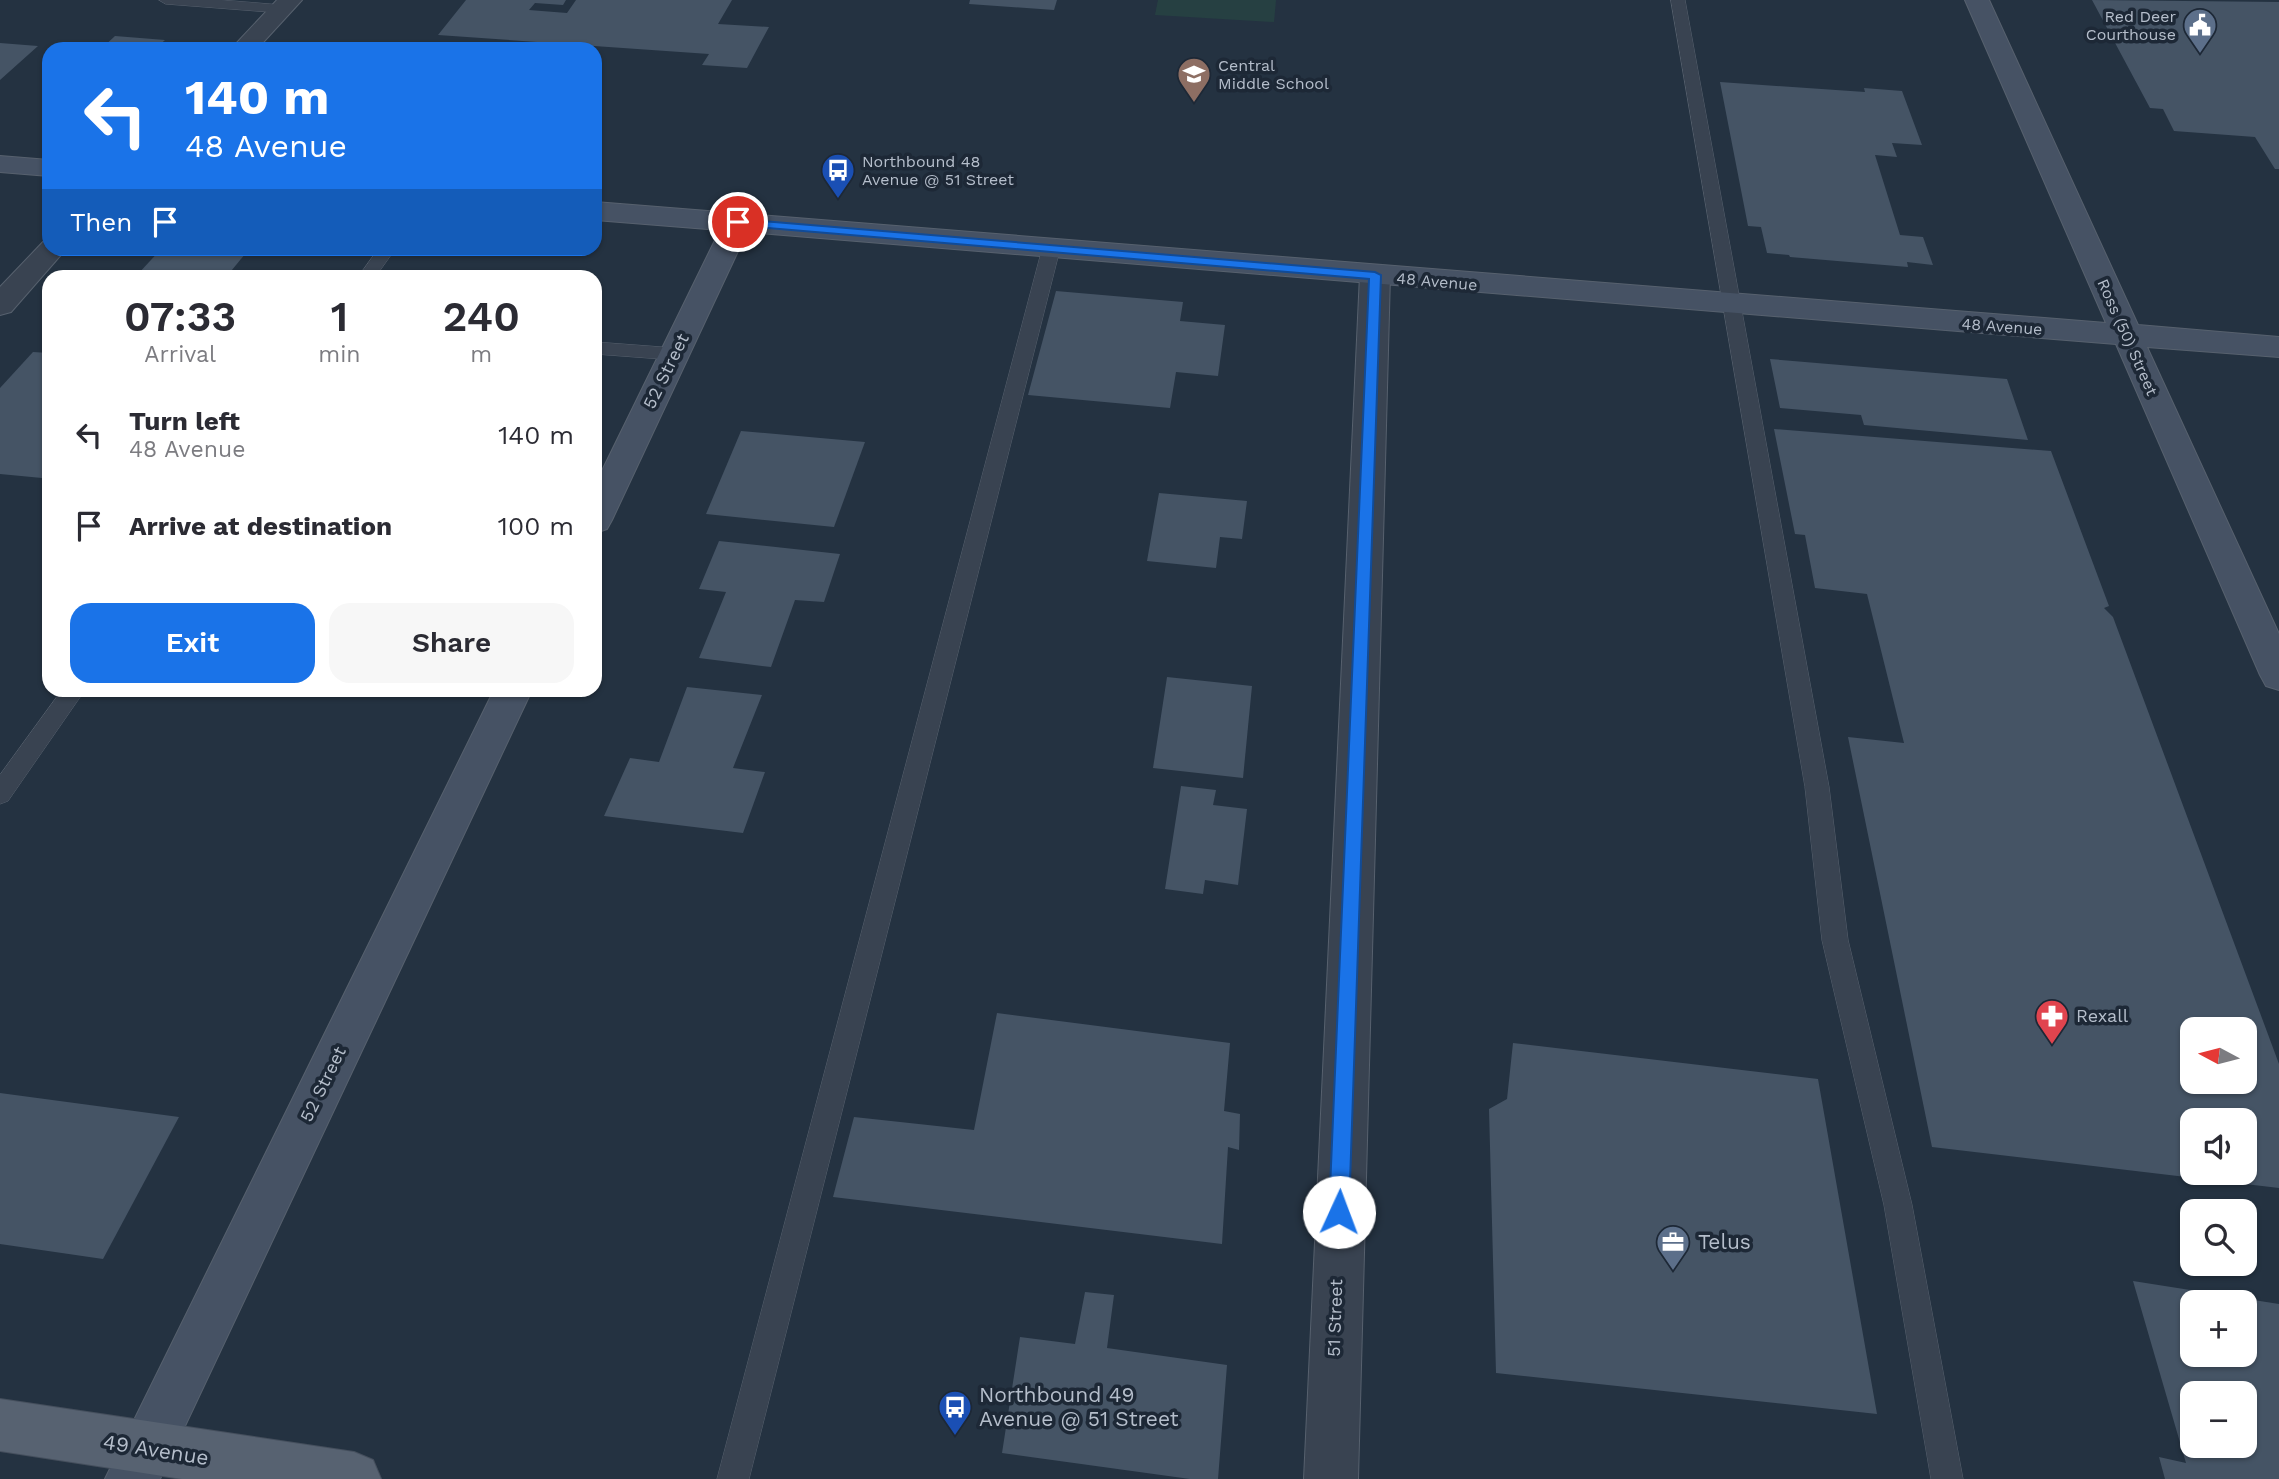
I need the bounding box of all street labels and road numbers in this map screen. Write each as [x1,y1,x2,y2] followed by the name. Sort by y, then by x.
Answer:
[1396,269,1478,294] street label: 48 Avenue
[2093,276,2162,399] street label: Ross (50) Street
[1961,314,2043,339] street label: 48 Avenue
[638,329,693,412] street label: 52 Street
[295,1042,350,1125] street label: 52 Street
[1323,1278,1346,1357] street label: 51 Street
[102,1429,211,1470] street label: 49 Avenue

